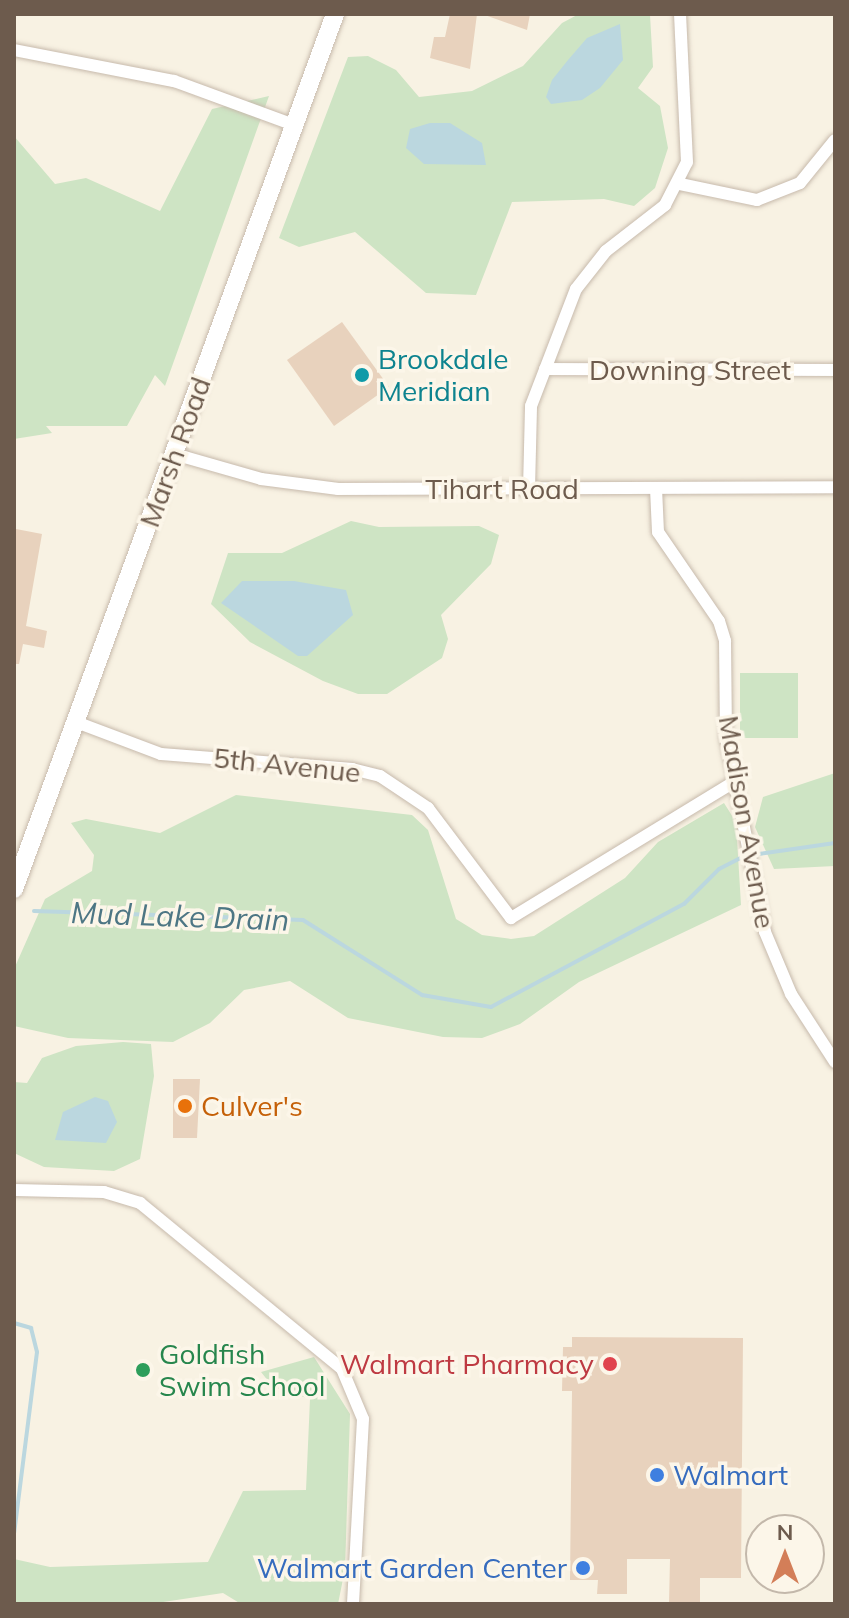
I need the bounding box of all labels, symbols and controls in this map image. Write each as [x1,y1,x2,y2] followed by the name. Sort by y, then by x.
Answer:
[378,342,509,408] place label: Brookdale Meridian
[589,353,791,387] street label: Downing Street
[353,366,371,384] marker: Brookdale Meridian
[132,372,218,532] street label: Marsh Road
[425,472,579,506] street label: Tihart Road
[712,713,782,931] street label: Madison Avenue
[212,741,362,789] street label: 5th Avenue
[70,894,290,938] water label: Mud Lake Drain
[201,1089,303,1123] place label: Culver's
[176,1097,194,1115] marker: Culver's
[159,1337,326,1403] place label: Goldfish Swim School
[340,1347,594,1381] place label: Walmart Pharmacy
[601,1355,619,1373] marker: Walmart Pharmacy
[134,1361,152,1379] marker: Goldfish Swim School
[673,1458,788,1492] place label: Walmart
[648,1466,666,1484] marker: Walmart
[745,1514,825,1594] north arrow
[777,1518,793,1546] text: N
[257,1551,567,1585] place label: Walmart Garden Center
[574,1559,592,1577] marker: Walmart Garden Center

